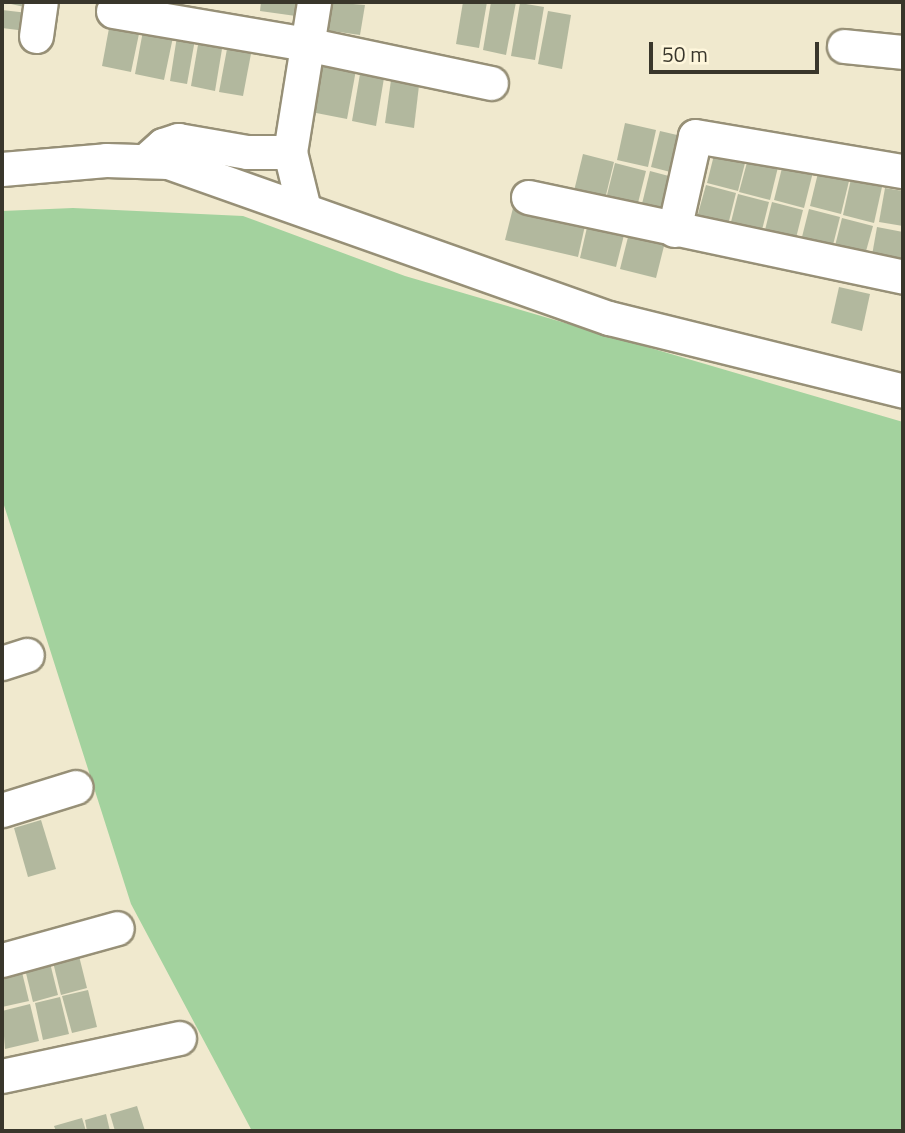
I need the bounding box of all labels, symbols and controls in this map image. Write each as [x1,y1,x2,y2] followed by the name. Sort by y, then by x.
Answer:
[653,28,823,72] scale bar
[662,38,708,70] text: 50 m

